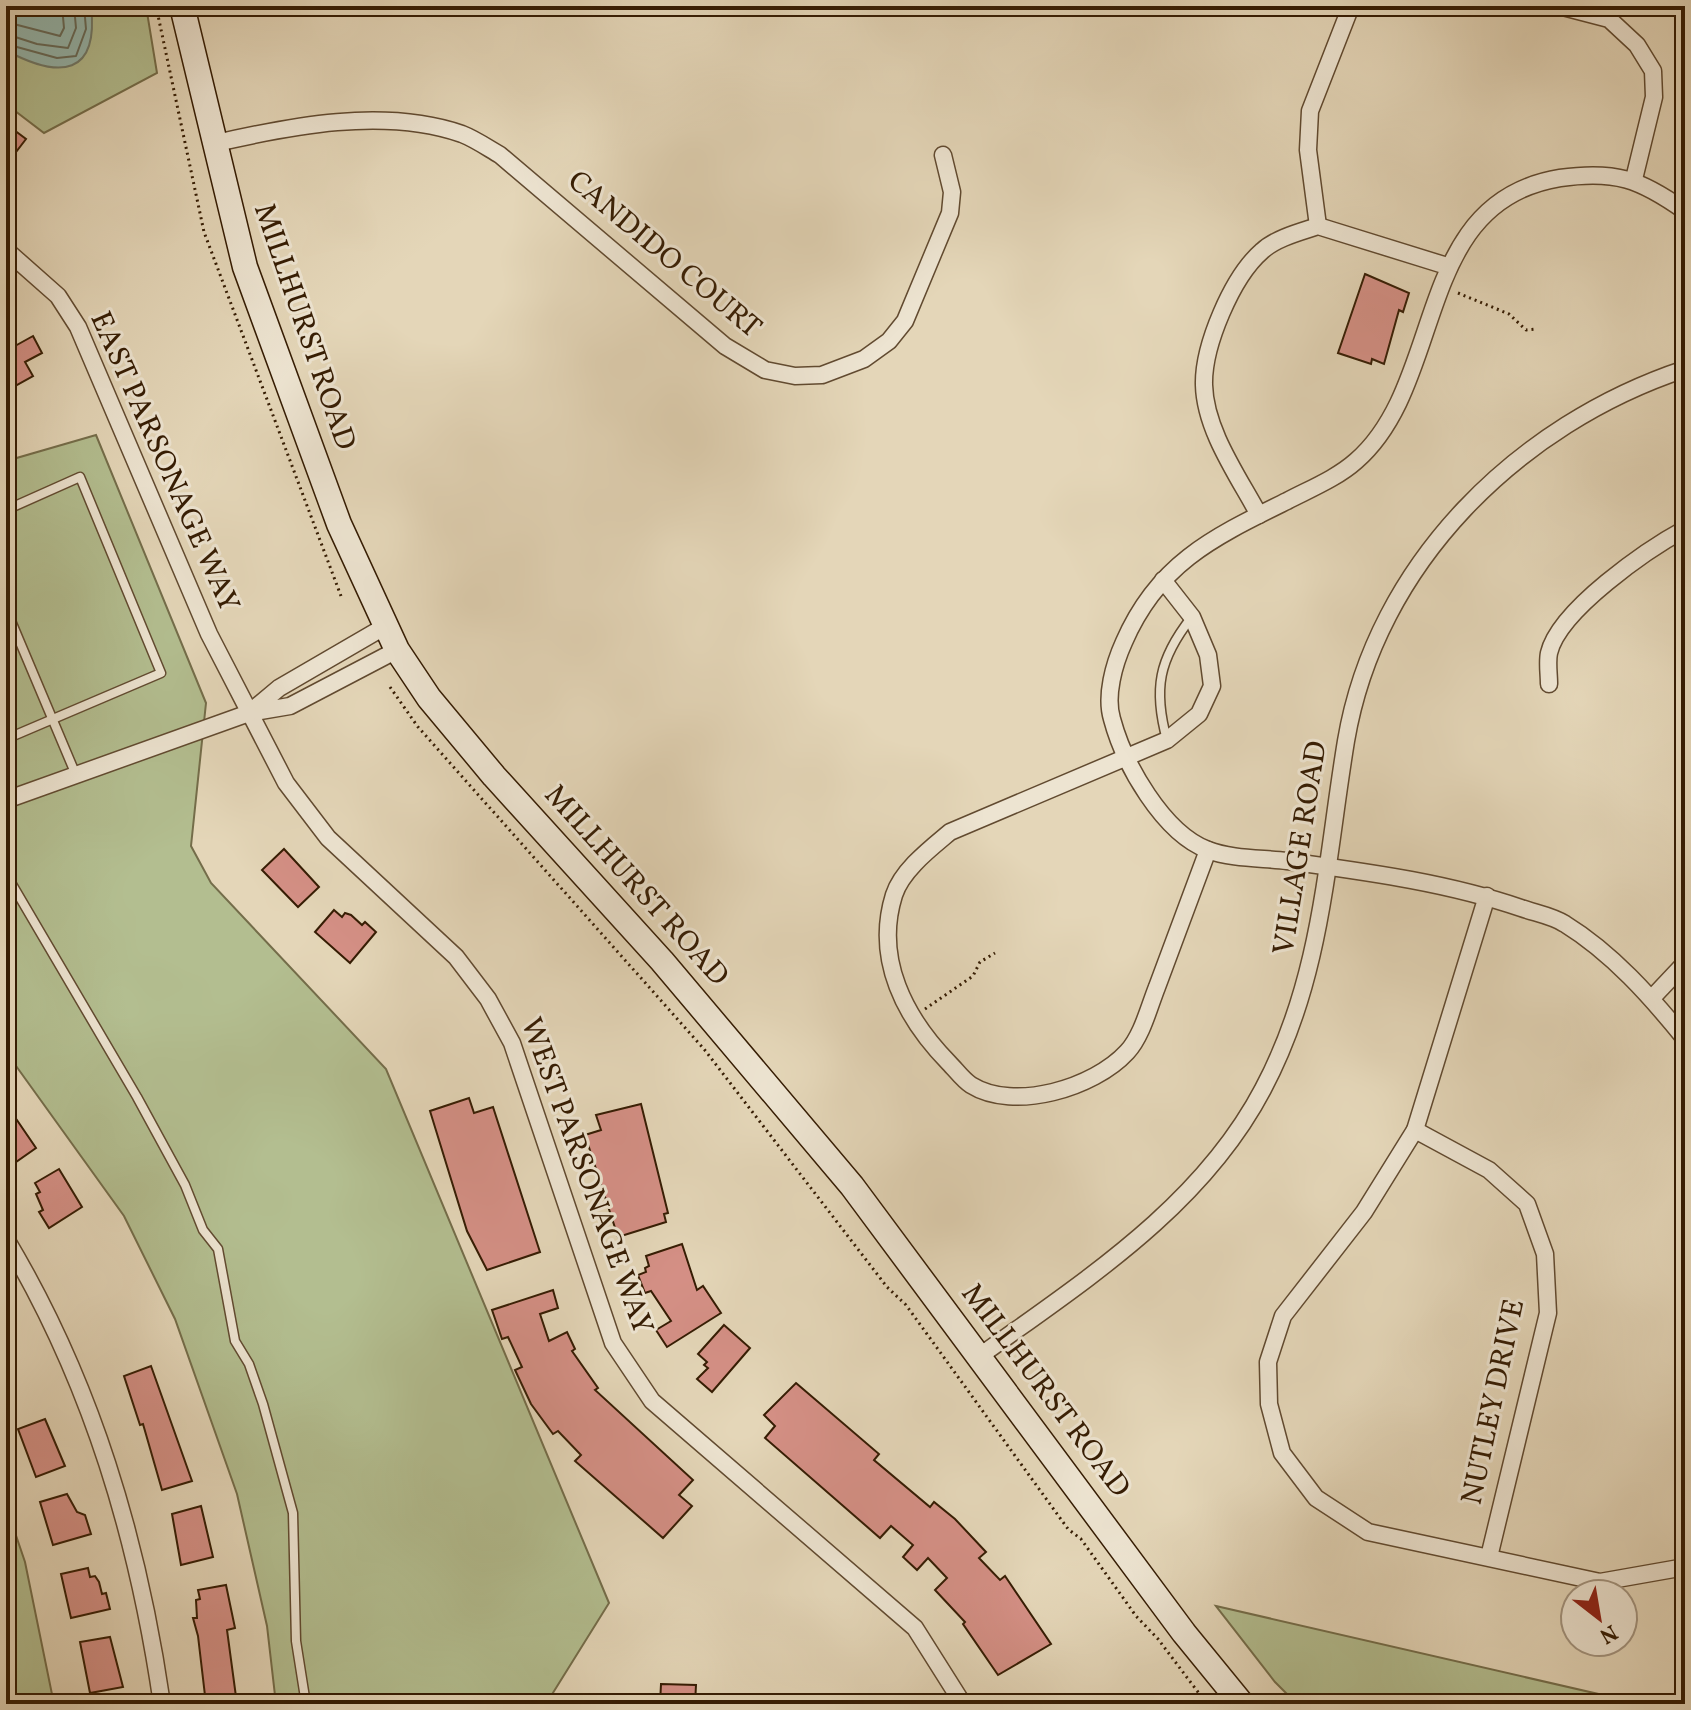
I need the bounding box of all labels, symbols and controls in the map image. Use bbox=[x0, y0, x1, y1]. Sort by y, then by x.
street label: CANDIDO COURT bbox=[558, 161, 770, 349]
street label: MILLHURST ROAD bbox=[242, 198, 366, 456]
street label: EAST PARSONAGE WAY bbox=[79, 305, 249, 619]
street label: VILLAGE ROAD bbox=[1263, 738, 1339, 958]
street label: MILLHURST ROAD bbox=[534, 776, 738, 996]
street label: WEST PARSONAGE WAY bbox=[509, 1012, 663, 1340]
street label: MILLHURST ROAD bbox=[950, 1275, 1140, 1507]
street label: NUTLEY DRIVE bbox=[1452, 1295, 1536, 1509]
north arrow bbox=[1559, 1578, 1639, 1658]
text: N bbox=[1593, 1616, 1623, 1650]

